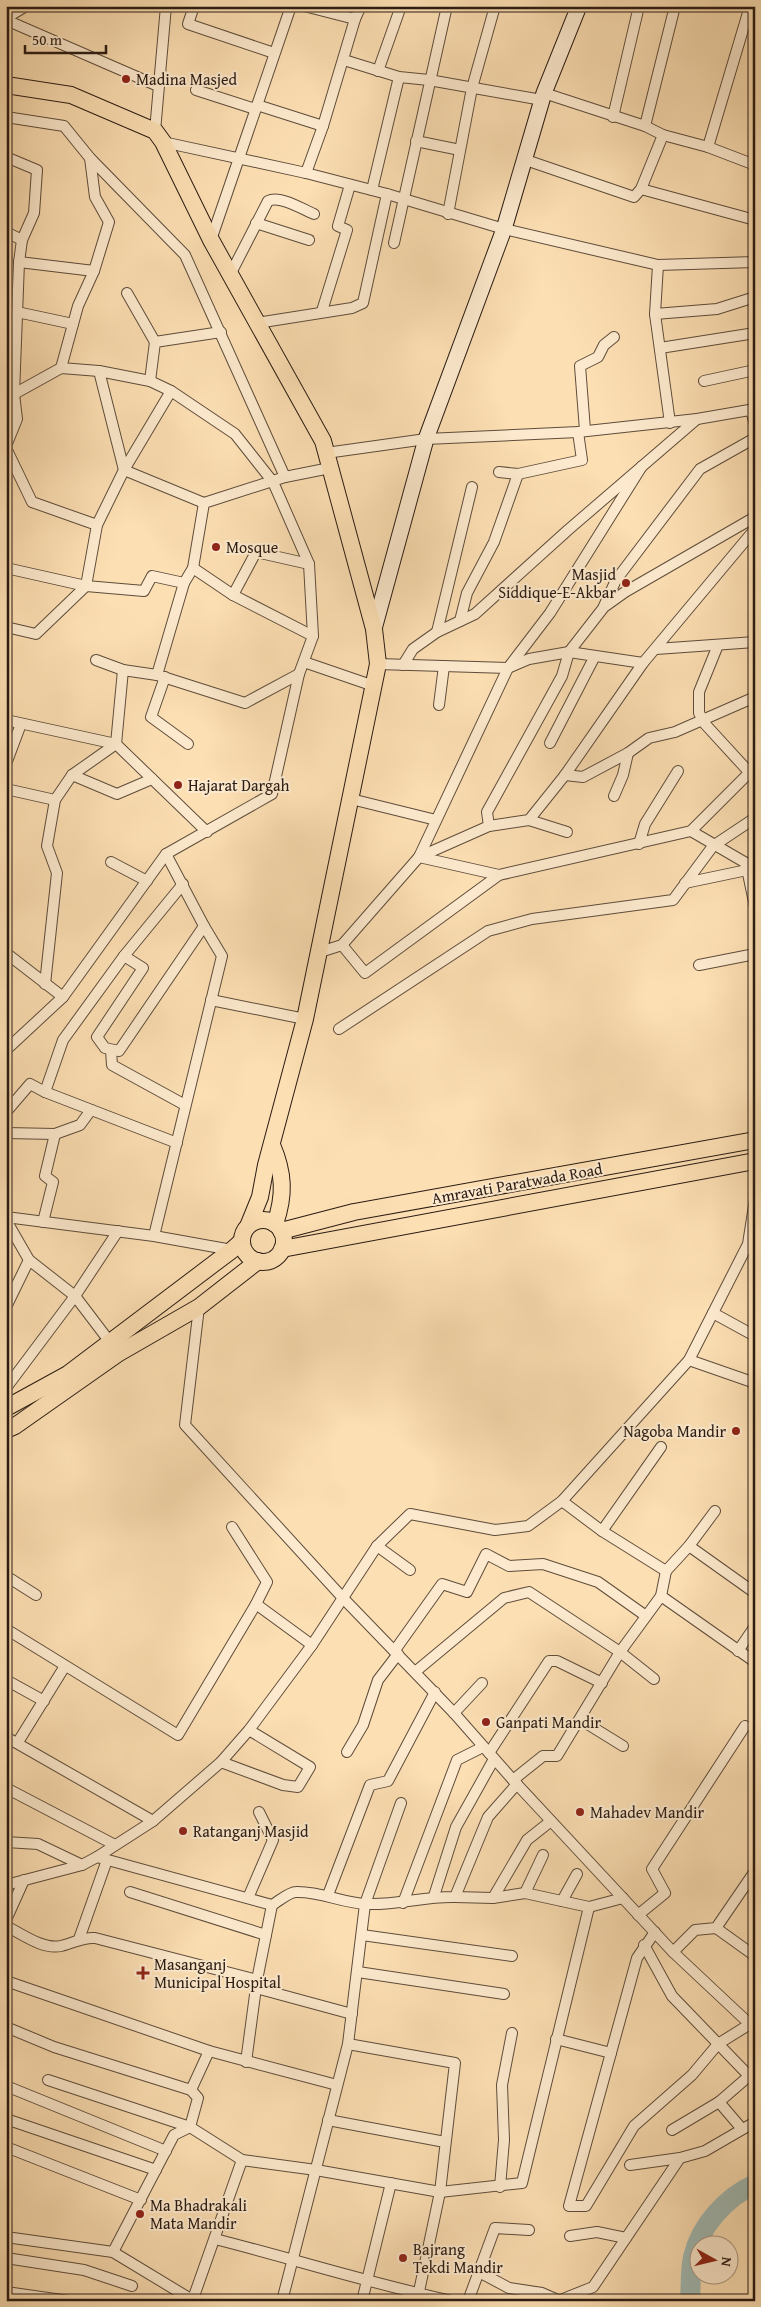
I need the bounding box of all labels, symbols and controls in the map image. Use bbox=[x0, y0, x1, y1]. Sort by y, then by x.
scale bar bbox=[25, 22, 106, 54]
text: 50 m bbox=[32, 29, 63, 50]
place label: Madina Masjed bbox=[136, 67, 238, 91]
marker: Madina Masjed bbox=[120, 73, 132, 85]
place label: Mosque bbox=[226, 535, 278, 559]
marker: Mosque bbox=[210, 541, 222, 553]
place label: Masjid Siddique-E-Akbar bbox=[498, 562, 616, 604]
marker: Masjid Siddique-E-Akbar bbox=[620, 577, 632, 589]
place label: Hajarat Dargah bbox=[188, 773, 290, 797]
marker: Hajarat Dargah bbox=[172, 779, 184, 791]
street label: Amravati Paratwada Road bbox=[430, 1156, 605, 1210]
place label: Nagoba Mandir bbox=[623, 1419, 726, 1443]
marker: Nagoba Mandir bbox=[730, 1425, 742, 1437]
place label: Ganpati Mandir bbox=[496, 1710, 602, 1734]
marker: Ganpati Mandir bbox=[480, 1716, 492, 1728]
place label: Mahadev Mandir bbox=[590, 1800, 704, 1824]
marker: Mahadev Mandir bbox=[574, 1806, 586, 1818]
place label: Ratanganj Masjid bbox=[193, 1819, 309, 1843]
marker: Ratanganj Masjid bbox=[177, 1825, 189, 1837]
place label: Masanganj Municipal Hospital bbox=[154, 1952, 282, 1994]
marker: Masanganj Municipal Hospital bbox=[136, 1966, 150, 1980]
place label: Ma Bhadrakali Mata Mandir bbox=[150, 2193, 248, 2235]
marker: Ma Bhadrakali Mata Mandir bbox=[134, 2208, 146, 2220]
north arrow bbox=[688, 2234, 738, 2284]
place label: Bajrang Tekdi Mandir bbox=[413, 2237, 503, 2279]
marker: Bajrang Tekdi Mandir bbox=[397, 2252, 409, 2264]
text: N bbox=[716, 2256, 737, 2268]

